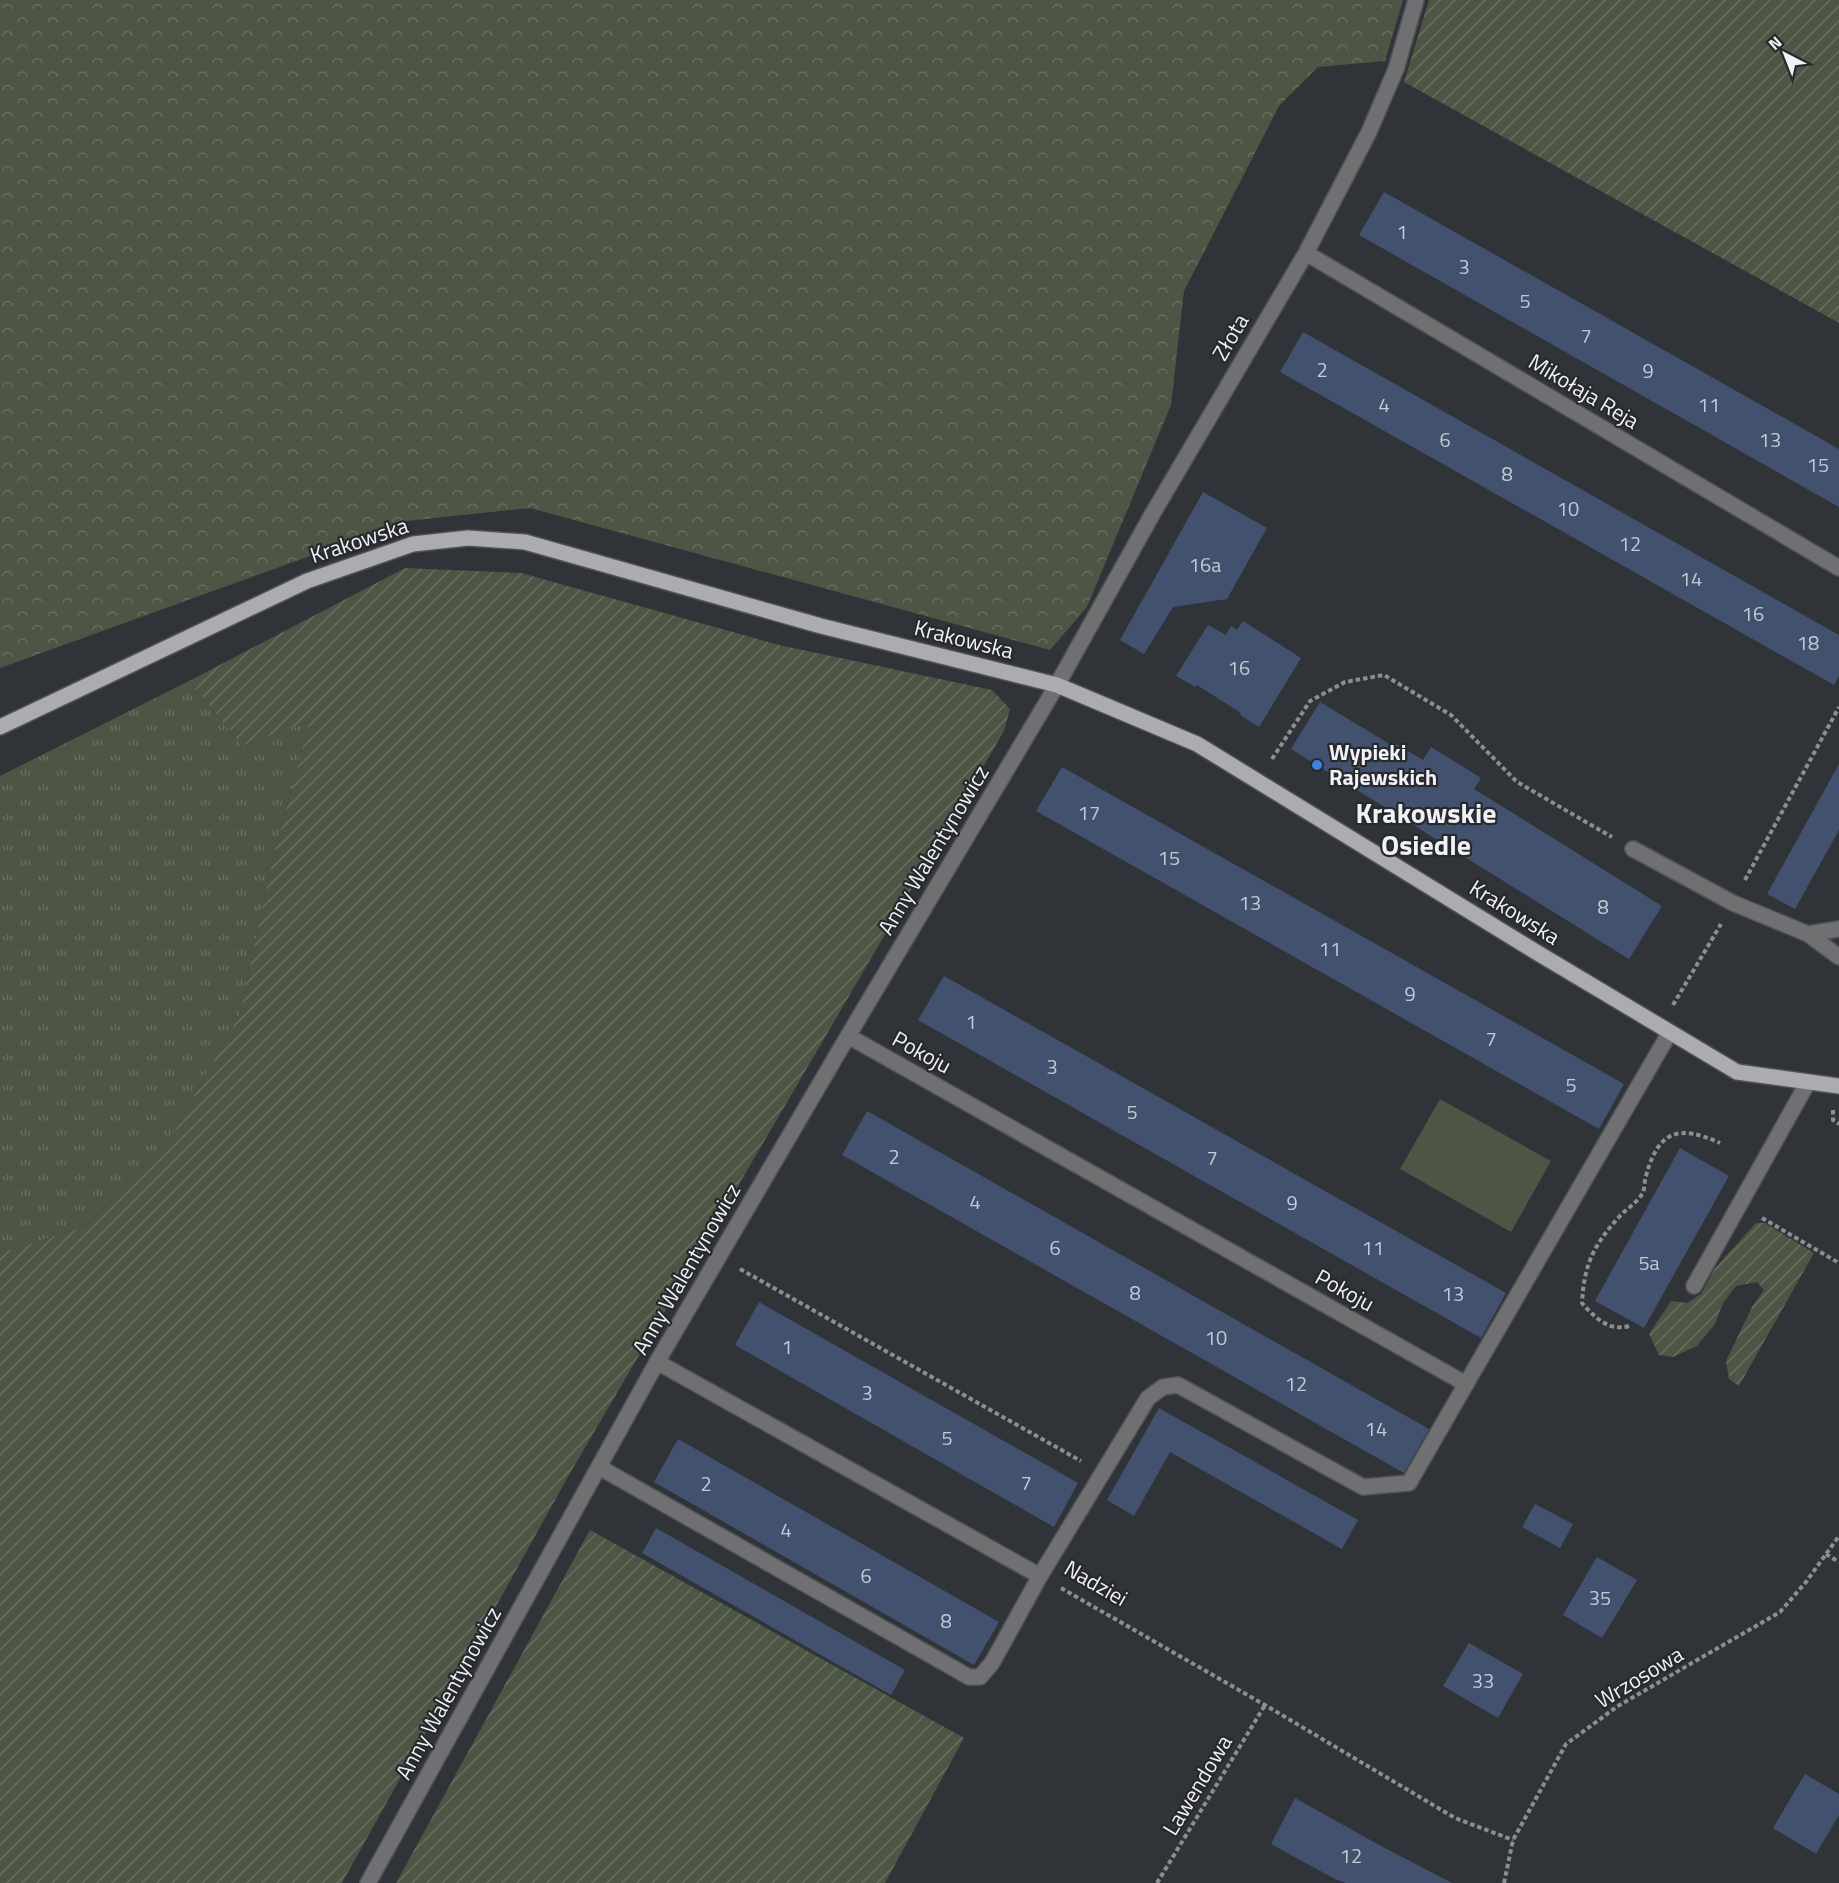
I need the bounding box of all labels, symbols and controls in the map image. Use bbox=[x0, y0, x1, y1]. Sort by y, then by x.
north arrow bbox=[1755, 24, 1815, 84]
text: N bbox=[1763, 30, 1787, 55]
house number: 1 bbox=[1396, 216, 1408, 247]
house number: 3 bbox=[1458, 251, 1470, 282]
house number: 5 bbox=[1519, 285, 1531, 316]
street label: Złota bbox=[1203, 307, 1257, 367]
house number: 7 bbox=[1580, 320, 1592, 351]
street label: Mikołaja Reja bbox=[1522, 344, 1646, 438]
house number: 2 bbox=[1316, 354, 1328, 385]
house number: 9 bbox=[1642, 355, 1654, 386]
house number: 4 bbox=[1378, 389, 1390, 420]
house number: 11 bbox=[1698, 389, 1720, 420]
house number: 6 bbox=[1439, 424, 1451, 455]
house number: 13 bbox=[1759, 424, 1781, 455]
house number: 15 bbox=[1807, 449, 1829, 480]
house number: 8 bbox=[1501, 458, 1513, 489]
house number: 10 bbox=[1557, 493, 1579, 524]
street label: Krakowska bbox=[306, 508, 412, 572]
house number: 12 bbox=[1619, 528, 1641, 559]
house number: 16a bbox=[1189, 549, 1221, 580]
house number: 14 bbox=[1680, 563, 1702, 594]
house number: 16 bbox=[1742, 598, 1764, 629]
street label: Krakowska bbox=[911, 610, 1017, 668]
house number: 18 bbox=[1797, 627, 1819, 658]
house number: 16 bbox=[1228, 652, 1250, 683]
place label: Wypieki Rajewskich bbox=[1329, 735, 1437, 794]
marker: Wypieki Rajewskich bbox=[1310, 758, 1324, 772]
street label: Anny Walentynowicz bbox=[869, 759, 997, 941]
district label: Krakowskie Osiedle bbox=[1356, 791, 1496, 866]
house number: 17 bbox=[1078, 797, 1100, 828]
house number: 15 bbox=[1158, 842, 1180, 873]
street label: Krakowska bbox=[1463, 871, 1567, 953]
house number: 13 bbox=[1239, 887, 1261, 918]
house number: 8 bbox=[1597, 891, 1609, 922]
house number: 11 bbox=[1319, 933, 1341, 964]
house number: 9 bbox=[1404, 978, 1416, 1009]
house number: 1 bbox=[965, 1006, 977, 1037]
street label: Pokoju bbox=[886, 1022, 958, 1082]
house number: 7 bbox=[1485, 1023, 1497, 1054]
house number: 3 bbox=[1046, 1051, 1058, 1082]
house number: 5 bbox=[1565, 1069, 1577, 1100]
house number: 5 bbox=[1126, 1096, 1138, 1127]
house number: 2 bbox=[888, 1141, 900, 1172]
house number: 7 bbox=[1206, 1142, 1218, 1173]
street label: Anny Walentynowicz bbox=[623, 1177, 749, 1361]
house number: 4 bbox=[969, 1186, 981, 1217]
house number: 9 bbox=[1286, 1187, 1298, 1218]
house number: 6 bbox=[1049, 1232, 1061, 1263]
house number: 11 bbox=[1362, 1232, 1384, 1263]
house number: 5a bbox=[1638, 1247, 1660, 1278]
street label: Pokoju bbox=[1309, 1260, 1381, 1320]
house number: 8 bbox=[1129, 1277, 1141, 1308]
house number: 13 bbox=[1442, 1278, 1464, 1309]
house number: 10 bbox=[1205, 1322, 1227, 1353]
house number: 1 bbox=[781, 1331, 793, 1362]
house number: 12 bbox=[1285, 1368, 1307, 1399]
house number: 3 bbox=[861, 1377, 873, 1408]
house number: 14 bbox=[1365, 1413, 1387, 1444]
house number: 5 bbox=[941, 1422, 953, 1453]
house number: 7 bbox=[1020, 1467, 1032, 1498]
house number: 2 bbox=[700, 1468, 712, 1499]
house number: 4 bbox=[780, 1514, 792, 1545]
street label: Nadziei bbox=[1058, 1551, 1134, 1615]
house number: 6 bbox=[860, 1560, 872, 1591]
house number: 35 bbox=[1589, 1582, 1611, 1613]
street label: Anny Walentynowicz bbox=[386, 1600, 510, 1786]
house number: 8 bbox=[940, 1605, 952, 1636]
street label: Wrzosowa bbox=[1588, 1637, 1690, 1717]
house number: 33 bbox=[1472, 1665, 1494, 1696]
street label: Lawendowa bbox=[1154, 1728, 1240, 1842]
house number: 12 bbox=[1340, 1840, 1362, 1871]

